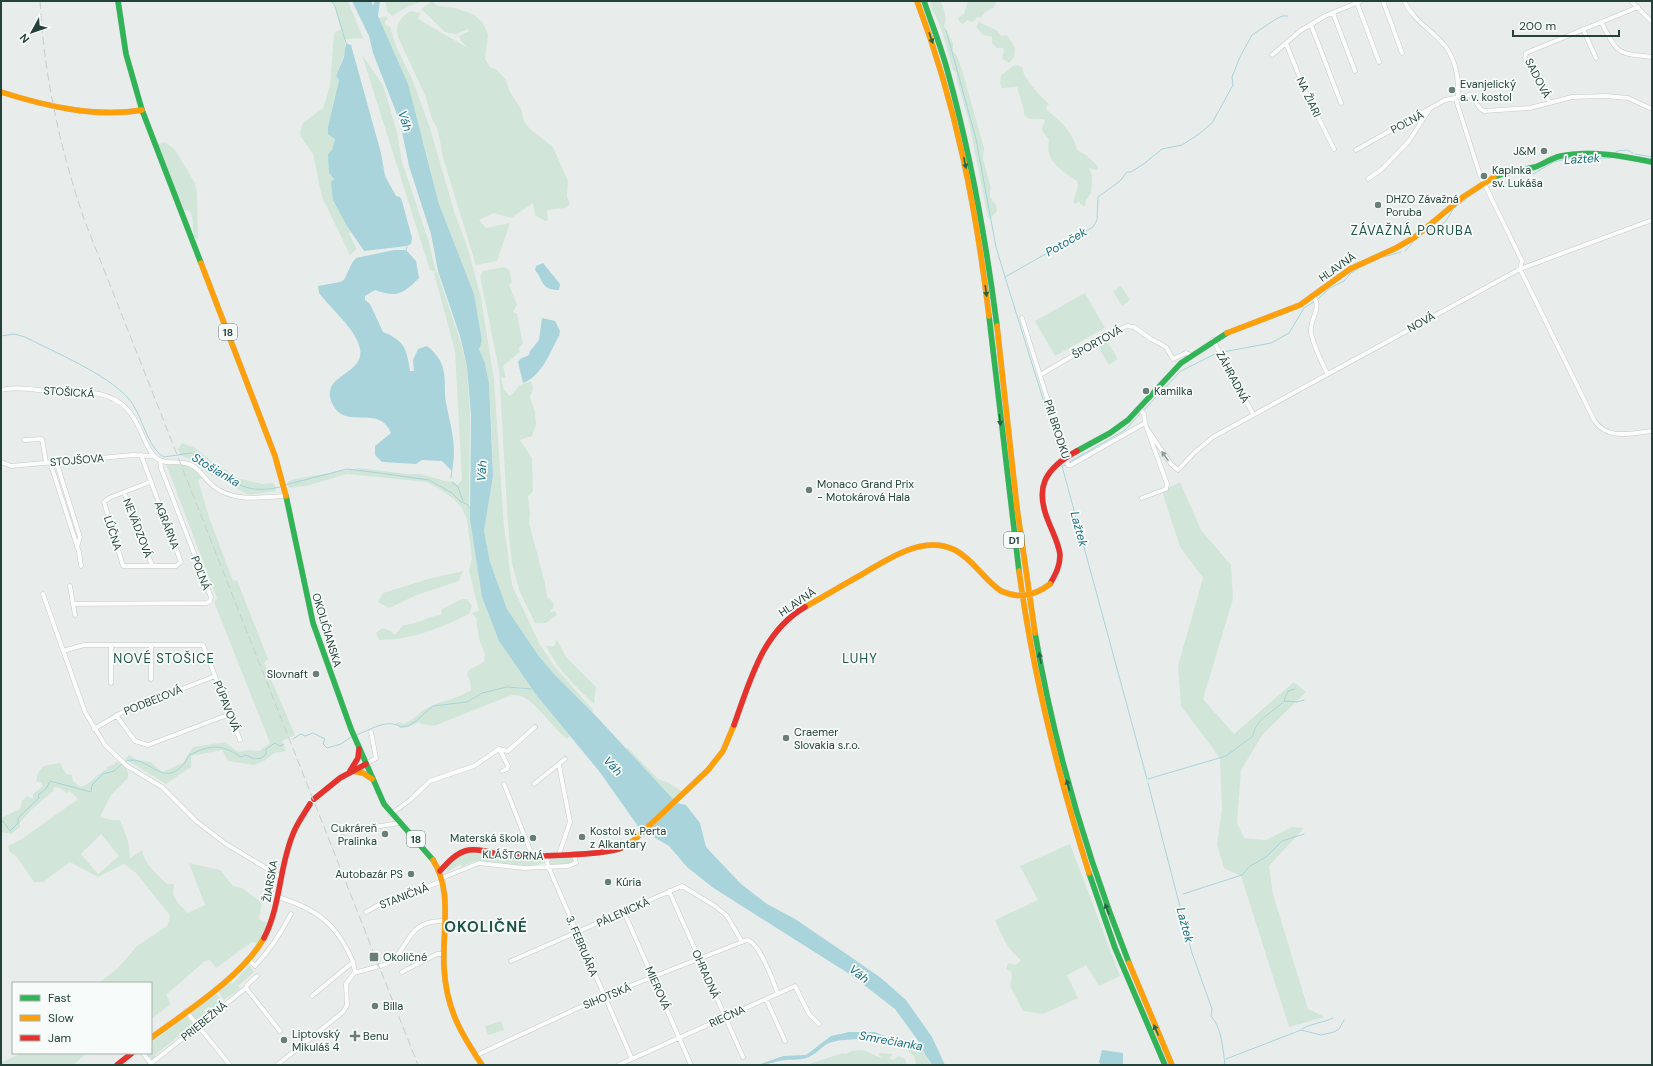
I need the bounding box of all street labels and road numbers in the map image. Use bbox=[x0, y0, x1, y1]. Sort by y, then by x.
street label: SADOVÁ bbox=[1522, 56, 1554, 100]
street label: NA ŽIARI bbox=[1294, 75, 1324, 119]
street label: POĽNÁ bbox=[1388, 107, 1426, 137]
street label: HLAVNÁ bbox=[1316, 249, 1358, 285]
street label: NOVÁ bbox=[1405, 309, 1437, 335]
street label: ŠPORTOVÁ bbox=[1069, 322, 1125, 362]
road number: 18 bbox=[219, 324, 237, 340]
street label: ZÁHRADNÁ bbox=[1213, 349, 1253, 405]
street label: STOŠICKÁ bbox=[43, 383, 95, 401]
street label: PRI BRODKU bbox=[1041, 398, 1073, 460]
street label: STOJŠOVA bbox=[49, 451, 105, 469]
street label: NEVÄDZOVÁ bbox=[120, 496, 156, 560]
street label: AGRÁRNA bbox=[151, 499, 183, 551]
street label: LÚČNA bbox=[101, 514, 125, 552]
road number: D1 bbox=[1004, 532, 1024, 548]
street label: POĽNÁ bbox=[188, 554, 214, 592]
street label: HLAVNÁ bbox=[776, 585, 818, 619]
street label: OKOLIČIANSKA bbox=[309, 591, 345, 669]
street label: PÚPAVOVÁ bbox=[210, 678, 244, 734]
street label: PODBEĽOVÁ bbox=[122, 682, 184, 718]
road number: 18 bbox=[407, 831, 425, 847]
street label: KLÁŠTORNÁ bbox=[482, 847, 544, 863]
street label: ŽIARSKA bbox=[259, 859, 281, 903]
street label: STANIČNÁ bbox=[377, 880, 431, 912]
street label: PÁLENICKÁ bbox=[594, 894, 652, 930]
street label: 3. FEBRUÁRA bbox=[563, 913, 601, 979]
street label: OHRADNÁ bbox=[689, 947, 723, 1001]
street label: MIEROVÁ bbox=[642, 964, 674, 1012]
street label: SIHOTSKÁ bbox=[581, 980, 633, 1012]
street label: PRIEBEŽNÁ bbox=[178, 998, 230, 1044]
street label: RIEČNA bbox=[707, 1002, 747, 1030]

